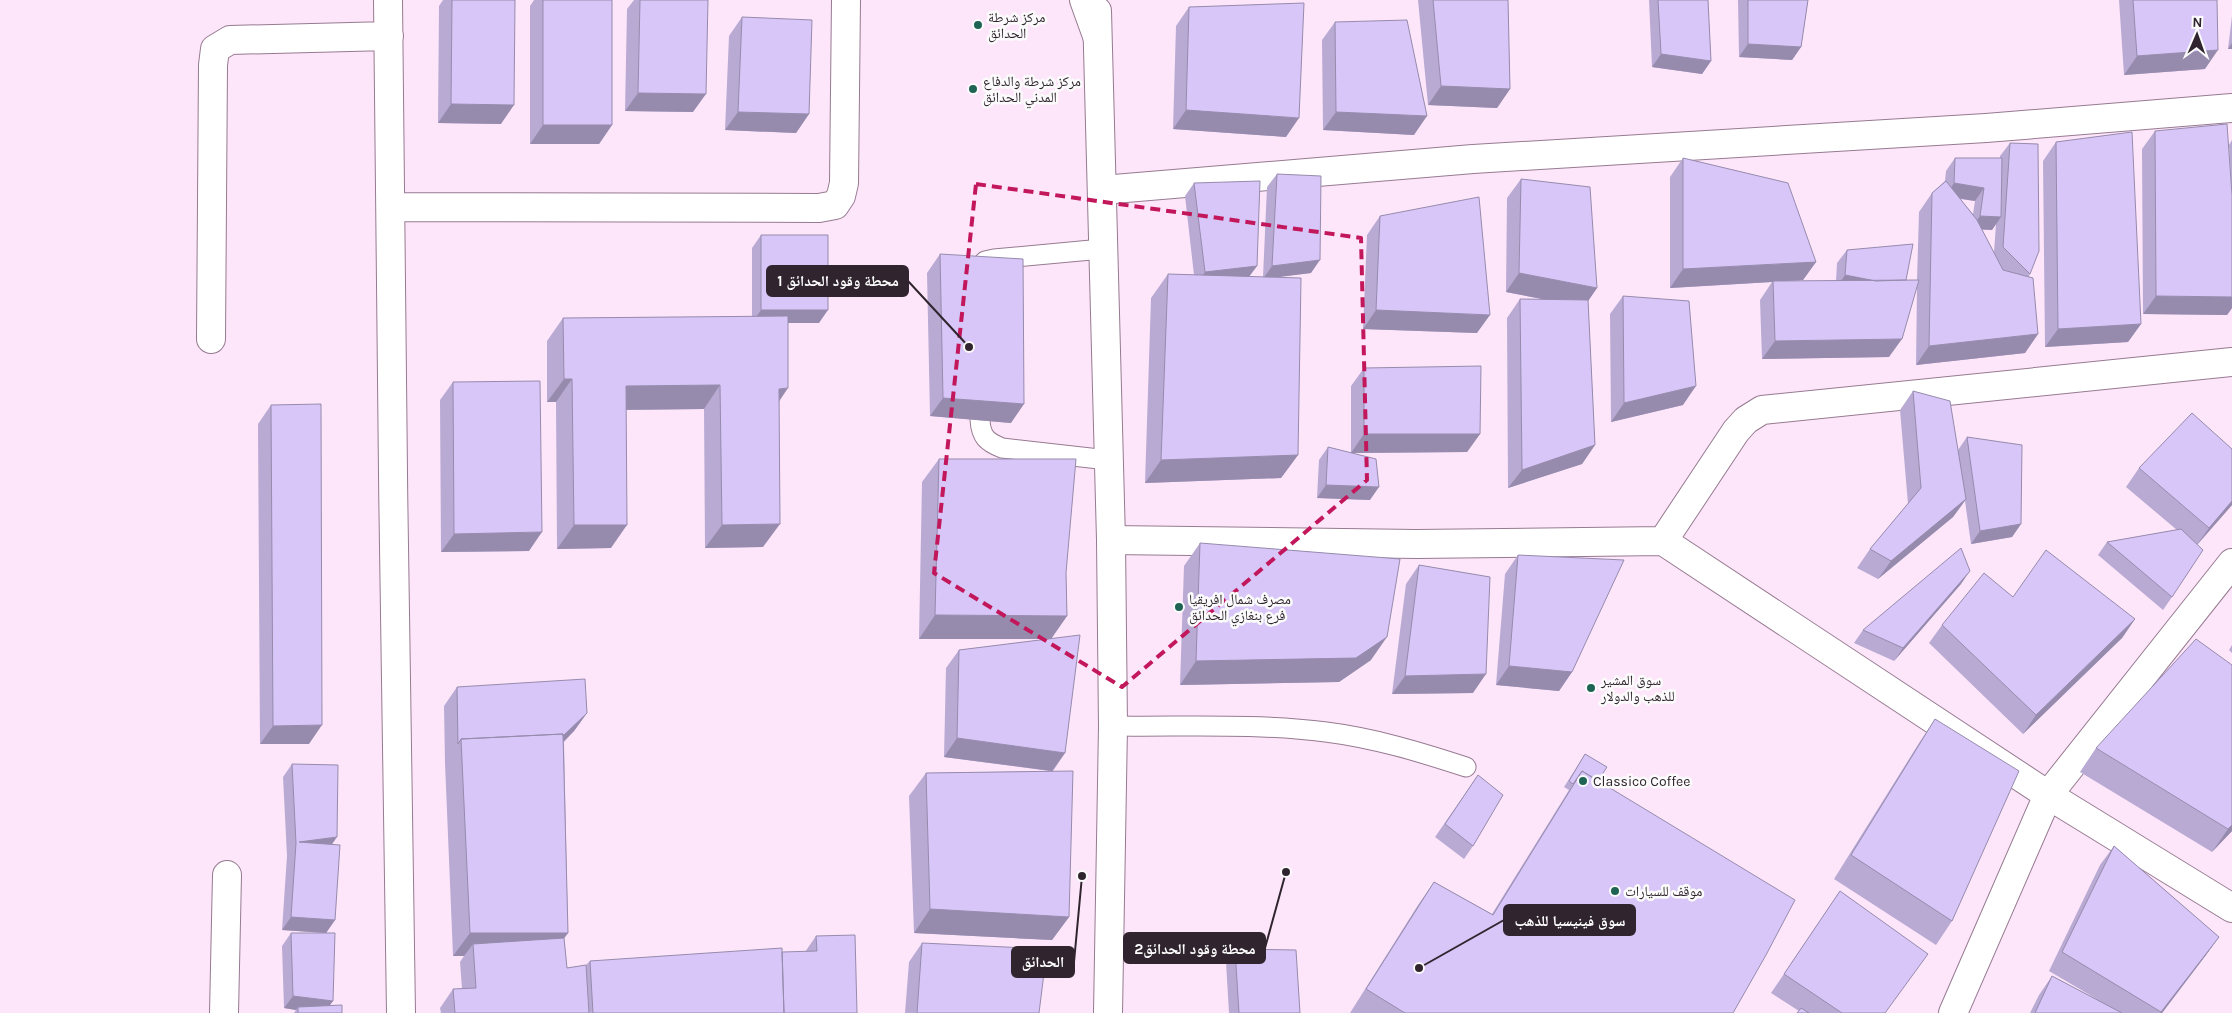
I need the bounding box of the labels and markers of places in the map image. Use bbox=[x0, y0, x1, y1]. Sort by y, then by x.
place label: مركز شرطة الحدائق bbox=[988, 9, 1045, 43]
marker: مركز شرطة الحدائق bbox=[972, 19, 984, 31]
place label: مركز شرطة والدفاع المدني الحدائق bbox=[983, 73, 1081, 109]
marker: مركز شرطة والدفاع المدني الحدائق bbox=[967, 83, 979, 95]
callout: محطة وقود الحدائق 1 bbox=[767, 266, 908, 296]
place label: مصرف شمال افريقيا فرع بنغازي الحدائق bbox=[1189, 591, 1291, 627]
marker: مصرف شمال افريقيا فرع بنغازي الحدائق bbox=[1173, 601, 1185, 613]
place label: سوق المشير للذهب والدولار bbox=[1600, 672, 1675, 705]
marker: سوق المشير للذهب والدولار bbox=[1585, 682, 1597, 694]
place label: Classico Coffee bbox=[1593, 773, 1691, 790]
marker: Classico Coffee bbox=[1577, 775, 1589, 787]
place label: موقف للسيارات bbox=[1625, 883, 1702, 900]
marker: موقف للسيارات bbox=[1609, 885, 1621, 897]
callout: سوق فينيسيا للذهب bbox=[1504, 905, 1635, 935]
callout: محطة وقود الحدائق2 bbox=[1124, 933, 1265, 963]
callout: الحدائق bbox=[1012, 947, 1074, 977]

